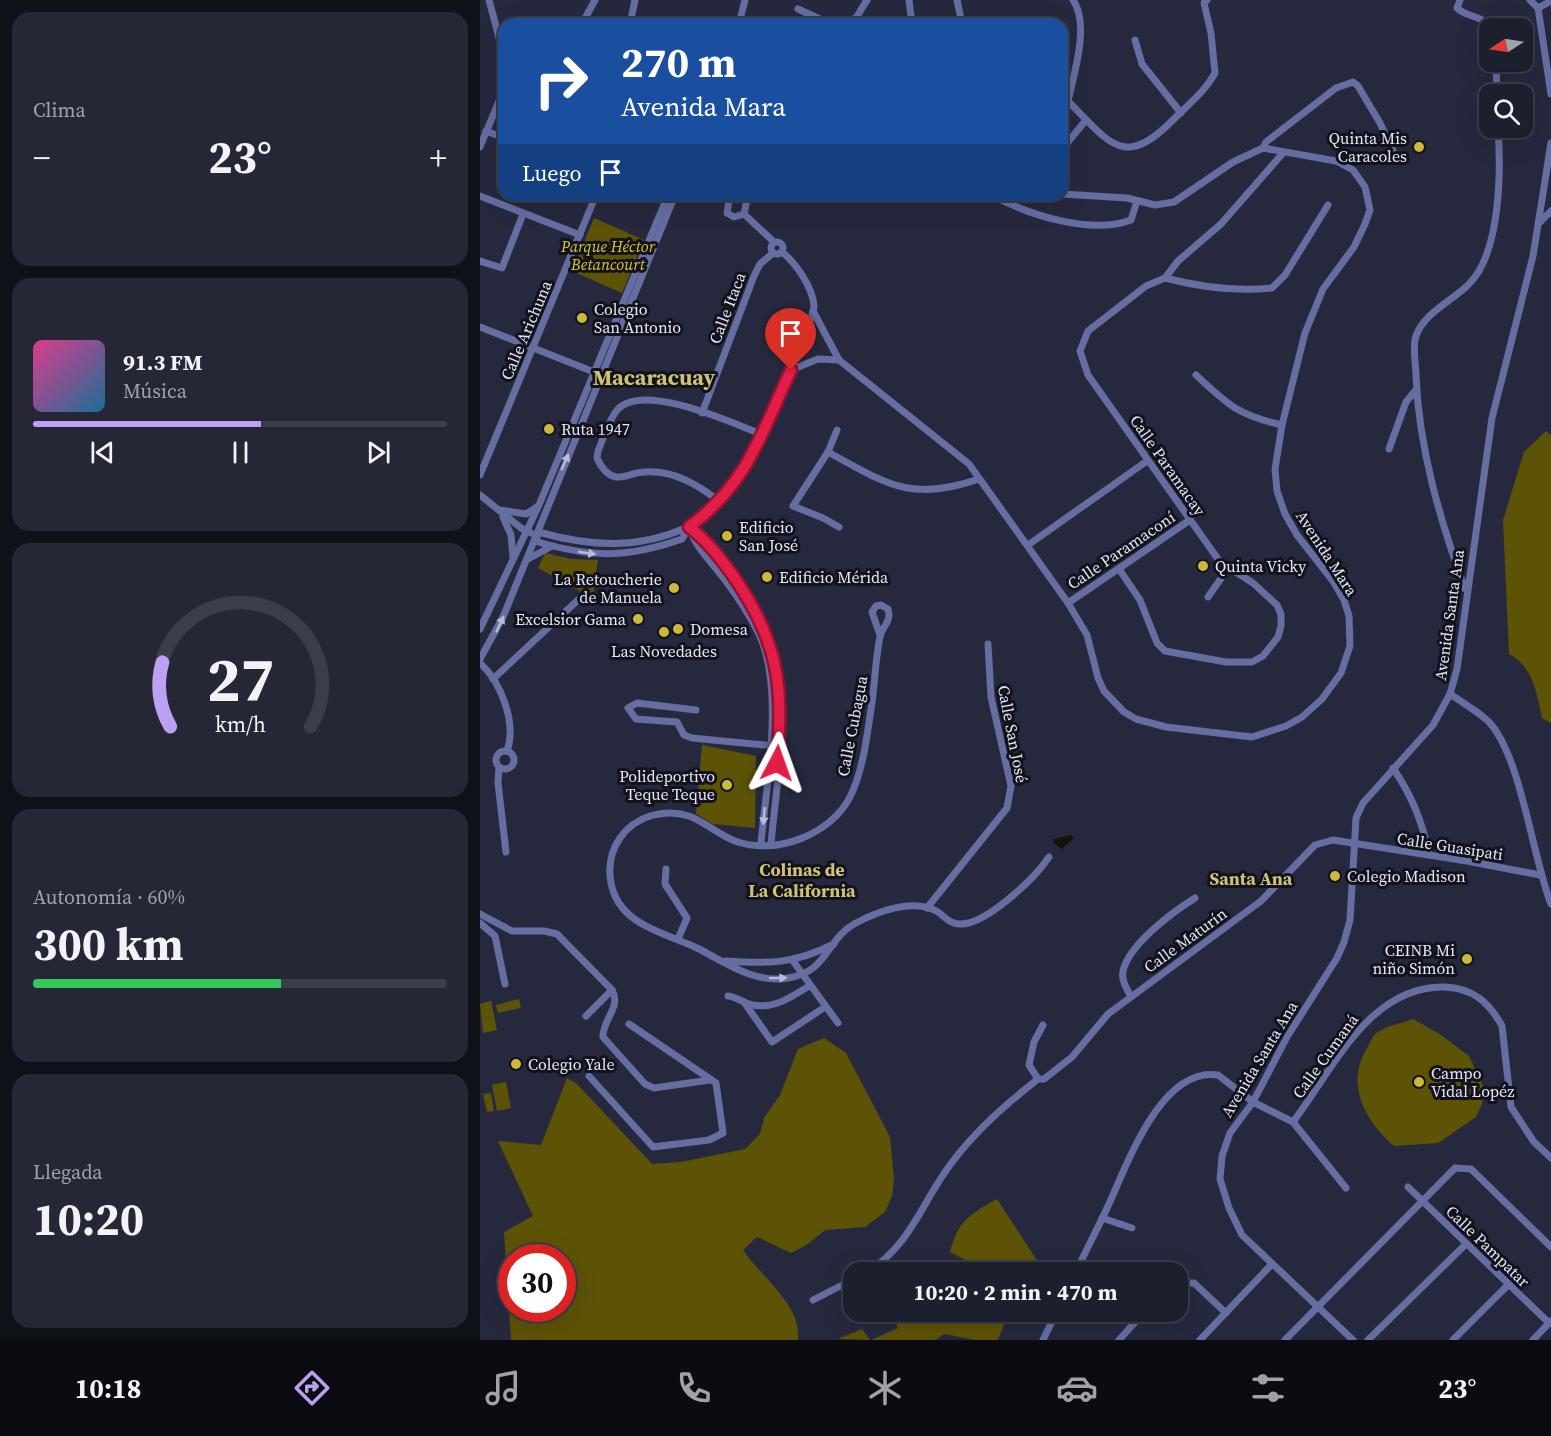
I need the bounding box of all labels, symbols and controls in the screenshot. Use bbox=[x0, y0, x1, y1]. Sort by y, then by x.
north arrow bbox=[1479, 18, 1533, 72]
map controls bbox=[1479, 18, 1533, 138]
text: 270 m bbox=[621, 33, 736, 91]
icon: right bbox=[522, 42, 600, 120]
button: search bbox=[1479, 84, 1533, 138]
text: Avenida Mara bbox=[621, 88, 786, 125]
text: Clima bbox=[33, 96, 86, 124]
text: 23° bbox=[208, 126, 272, 188]
place label: Quinta Mis Caracoles bbox=[1329, 127, 1407, 167]
text: − bbox=[33, 135, 51, 180]
text: + bbox=[429, 135, 447, 180]
marker: Quinta Mis Caracoles bbox=[1412, 140, 1426, 154]
icon: arrive bbox=[594, 156, 627, 189]
text: Luego bbox=[522, 158, 582, 188]
park label: Parque Héctor Betancourt bbox=[560, 235, 656, 275]
street label: Calle Itaca bbox=[703, 268, 751, 347]
street label: Calle Arichuna bbox=[495, 276, 557, 383]
place label: Colegio San Antonio bbox=[594, 298, 681, 338]
pin bbox=[765, 308, 816, 370]
marker: Colegio San Antonio bbox=[575, 311, 589, 325]
icon: arrive bbox=[774, 317, 807, 350]
text: 91.3 FM bbox=[123, 347, 202, 377]
district label: Macaracuay bbox=[593, 362, 716, 392]
text: Música bbox=[123, 377, 187, 405]
street label: Calle Paramacay bbox=[1125, 410, 1211, 520]
place label: Ruta 1947 bbox=[561, 418, 630, 440]
marker: Ruta 1947 bbox=[542, 422, 556, 436]
icon: previous bbox=[86, 436, 119, 469]
icon: pause bbox=[224, 436, 257, 469]
icon: next bbox=[362, 436, 395, 469]
one-way arrow bbox=[560, 453, 570, 471]
street label: Calle Paramaconí bbox=[1063, 506, 1179, 594]
street label: Avenida Mara bbox=[1291, 506, 1363, 601]
place label: Edificio San José bbox=[739, 516, 798, 556]
marker: Edificio San José bbox=[720, 529, 734, 543]
street label: Avenida Santa Ana bbox=[1429, 547, 1469, 682]
one-way arrow bbox=[578, 549, 597, 558]
place label: Quinta Vicky bbox=[1215, 555, 1307, 577]
marker: Quinta Vicky bbox=[1196, 559, 1210, 573]
place label: Edificio Mérida bbox=[779, 566, 889, 588]
place label: La Retoucherie de Manuela bbox=[554, 568, 663, 608]
marker: Edificio Mérida bbox=[760, 570, 774, 584]
marker: La Retoucherie de Manuela bbox=[667, 581, 681, 595]
place label: Excelsior Gama bbox=[515, 608, 627, 630]
marker: Excelsior Gama bbox=[631, 612, 645, 626]
one-way arrow bbox=[495, 616, 504, 633]
place label: Domesa bbox=[690, 618, 749, 640]
marker: Domesa bbox=[671, 622, 685, 636]
marker: Las Novedades bbox=[657, 625, 671, 639]
text: 27 bbox=[206, 636, 274, 722]
place label: Las Novedades bbox=[611, 640, 717, 662]
street label: Calle Cubagua bbox=[831, 673, 873, 778]
street label: Calle San José bbox=[993, 683, 1033, 785]
text: km/h bbox=[214, 710, 266, 739]
position arrow bbox=[745, 731, 809, 795]
place label: Polideportivo Teque Teque bbox=[619, 765, 715, 805]
marker: Polideportivo Teque Teque bbox=[720, 778, 734, 792]
one-way arrow bbox=[759, 806, 769, 825]
street label: Calle Guasipati bbox=[1395, 827, 1505, 865]
district label: Colinas de La California bbox=[748, 857, 856, 903]
place label: Colegio Madison bbox=[1347, 865, 1466, 887]
district label: Santa Ana bbox=[1210, 866, 1293, 891]
marker: Colegio Madison bbox=[1328, 869, 1342, 883]
text: Autonomía · 60% bbox=[33, 883, 185, 911]
street label: Calle Maturín bbox=[1139, 902, 1231, 978]
text: 300 km bbox=[33, 913, 184, 975]
place label: CEINB Mi niño Simón bbox=[1372, 939, 1455, 979]
marker: CEINB Mi niño Simón bbox=[1460, 952, 1474, 966]
one-way arrow bbox=[769, 974, 788, 983]
street label: Avenida Santa Ana bbox=[1216, 996, 1303, 1121]
street label: Calle Cumaná bbox=[1287, 1009, 1364, 1103]
place label: Colegio Yale bbox=[528, 1053, 615, 1075]
marker: Colegio Yale bbox=[509, 1057, 523, 1071]
place label: Campo Vidal Lopéz bbox=[1431, 1062, 1515, 1102]
marker: Campo Vidal Lopéz bbox=[1412, 1075, 1426, 1089]
text: Llegada bbox=[33, 1158, 103, 1186]
text: 10:20 bbox=[33, 1188, 144, 1250]
street label: Calle Pampatar bbox=[1441, 1200, 1535, 1292]
speed limit sign: 30 bbox=[498, 1244, 576, 1322]
text: 10:20 · 2 min · 470 m bbox=[914, 1277, 1117, 1307]
icon: directions bbox=[291, 1367, 333, 1409]
icon: music bbox=[482, 1367, 524, 1409]
icon: phone bbox=[673, 1367, 715, 1409]
icon: climate bbox=[864, 1367, 906, 1409]
icon: car bbox=[1056, 1367, 1098, 1409]
icon: filters bbox=[1247, 1367, 1289, 1409]
text: 10:18 bbox=[75, 1370, 141, 1407]
text: 23° bbox=[1438, 1370, 1476, 1407]

